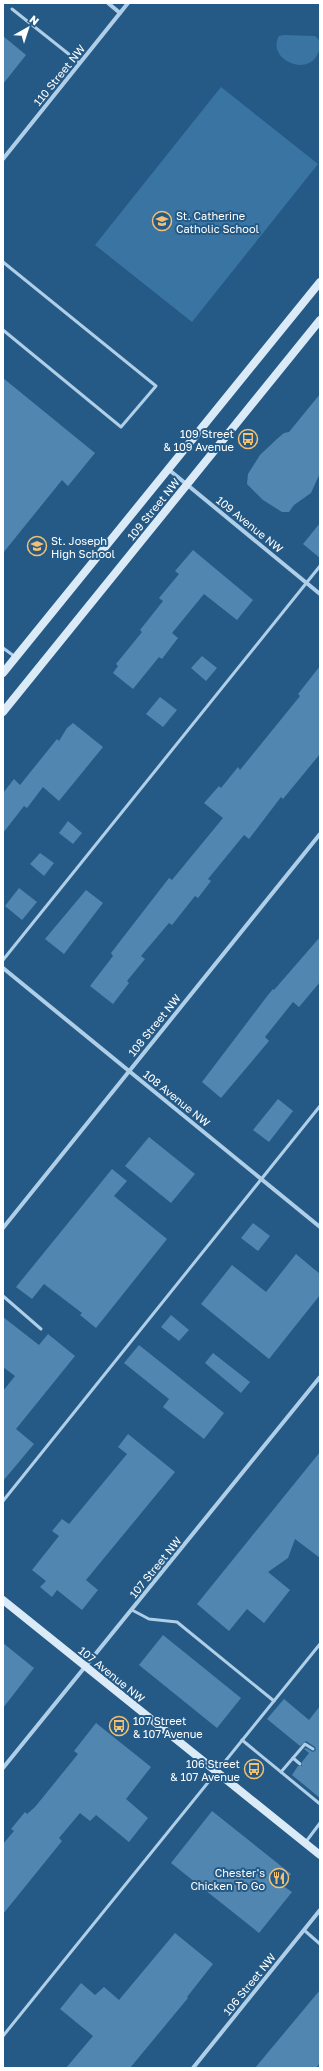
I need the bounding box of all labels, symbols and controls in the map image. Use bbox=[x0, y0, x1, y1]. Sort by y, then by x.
north arrow bbox=[8, 8, 48, 48]
text: N bbox=[27, 12, 42, 28]
street label: 110 Street NW bbox=[31, 42, 88, 108]
place label: St. Catherine Catholic School bbox=[176, 209, 260, 235]
school or university icon: St. Catherine Catholic School bbox=[151, 210, 173, 232]
place label: 109 Street & 109 Avenue bbox=[163, 427, 234, 453]
bus stop icon: 109 Street & 109 Avenue bbox=[237, 428, 259, 450]
street label: 109 Street NW bbox=[124, 475, 182, 543]
street label: 109 Avenue NW bbox=[214, 493, 286, 555]
place label: St. Joseph High School bbox=[51, 534, 116, 560]
school or university icon: St. Joseph High School bbox=[26, 535, 48, 557]
street label: 108 Street NW bbox=[125, 991, 183, 1059]
street label: 108 Avenue NW bbox=[141, 1067, 213, 1129]
street label: 107 Street NW bbox=[126, 1533, 184, 1600]
street label: 107 Avenue NW bbox=[76, 1643, 148, 1705]
place label: 107 Street & 107 Avenue bbox=[133, 1714, 203, 1740]
bus stop icon: 107 Street & 107 Avenue bbox=[108, 1715, 130, 1737]
place label: 106 Street & 107 Avenue bbox=[170, 1757, 240, 1783]
bus stop icon: 106 Street & 107 Avenue bbox=[243, 1758, 265, 1780]
place label: Chester's Chicken To Go bbox=[190, 1866, 265, 1892]
restaurant icon: Chester's Chicken To Go bbox=[268, 1867, 290, 1889]
street label: 106 Street NW bbox=[220, 1950, 278, 2018]

